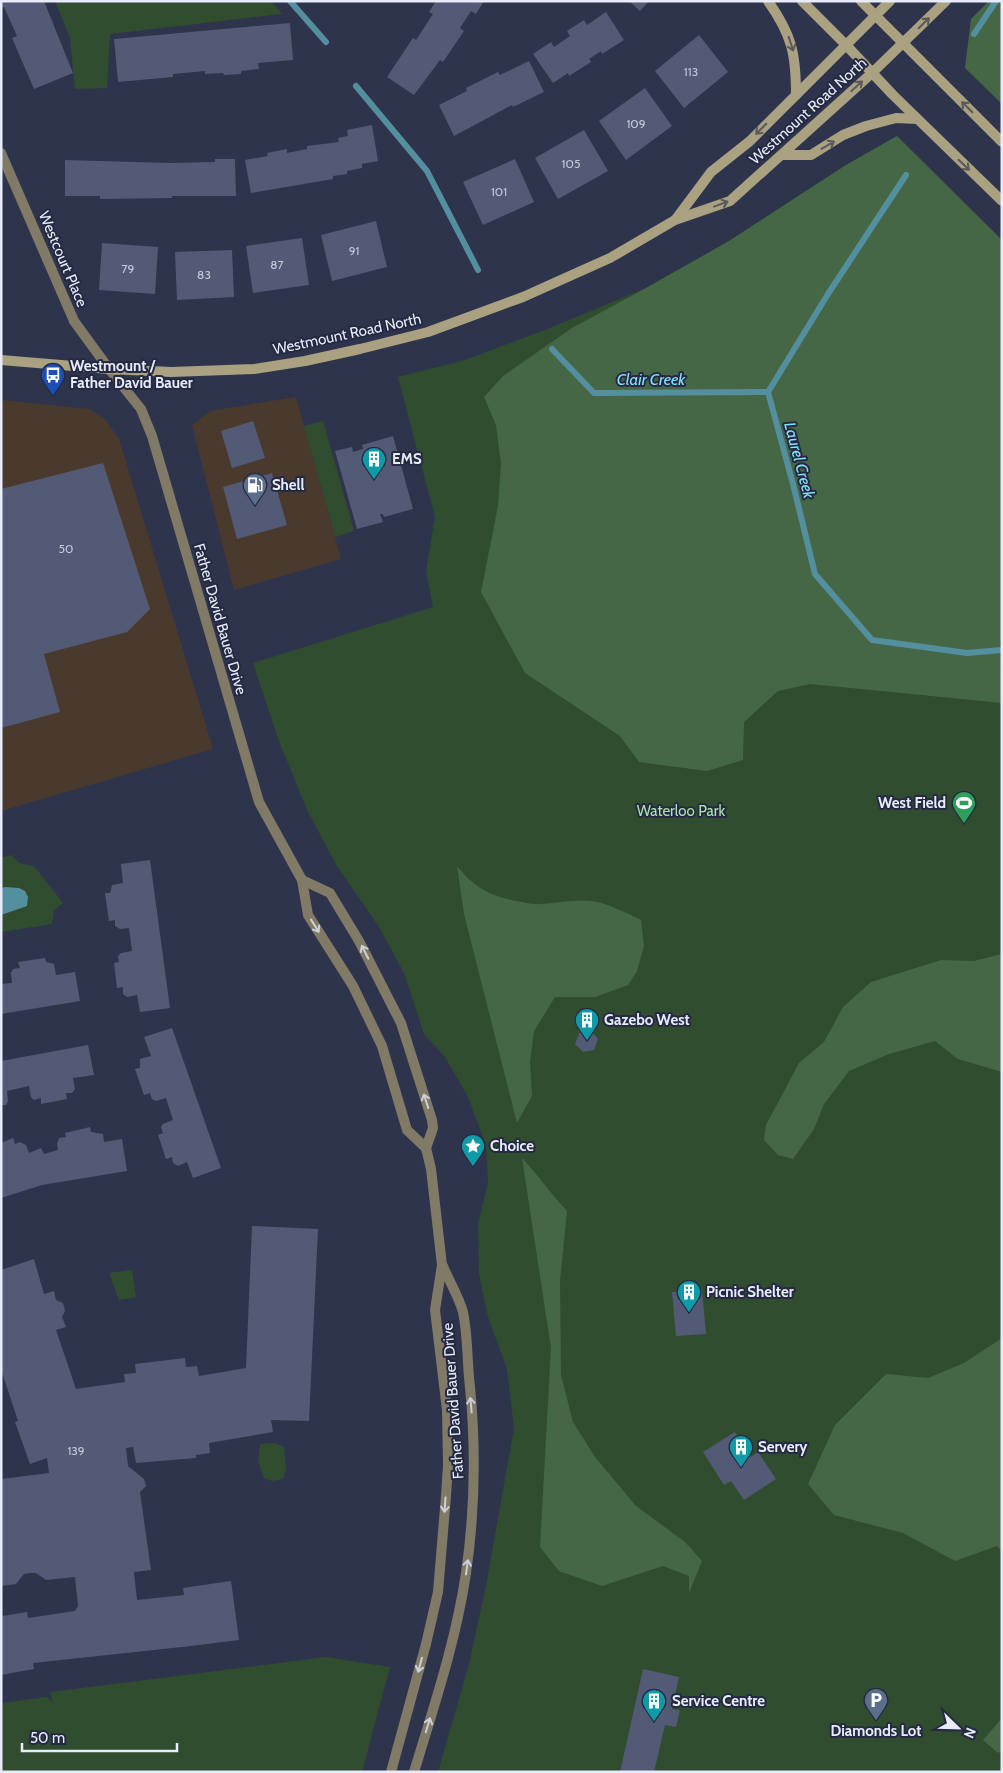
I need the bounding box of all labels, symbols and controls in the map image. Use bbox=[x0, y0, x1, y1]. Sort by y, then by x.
one-way arrow bbox=[918, 17, 930, 29]
one-way arrow bbox=[786, 36, 796, 52]
street label: Westmount Road North bbox=[746, 54, 870, 168]
house number: 113 bbox=[684, 64, 698, 79]
one-way arrow bbox=[851, 81, 864, 92]
one-way arrow bbox=[961, 101, 973, 113]
house number: 109 bbox=[626, 116, 646, 131]
one-way arrow bbox=[755, 123, 768, 135]
one-way arrow bbox=[821, 139, 835, 149]
house number: 105 bbox=[562, 156, 580, 171]
one-way arrow bbox=[958, 159, 971, 171]
house number: 101 bbox=[491, 184, 507, 199]
one-way arrow bbox=[713, 199, 728, 208]
street label: Westcourt Place bbox=[35, 208, 91, 310]
house number: 91 bbox=[349, 243, 359, 258]
house number: 87 bbox=[270, 257, 284, 272]
house number: 79 bbox=[122, 261, 135, 276]
house number: 83 bbox=[197, 267, 211, 282]
street label: Westmount Road North bbox=[271, 310, 423, 358]
place label: Westmount / Father David Bauer bbox=[70, 357, 193, 392]
bus stop icon: Westmount / Father David Bauer bbox=[40, 362, 66, 396]
water label: Clair Creek bbox=[617, 370, 686, 389]
water label: Laurel Creek bbox=[780, 420, 819, 502]
building icon: EMS bbox=[361, 446, 387, 480]
place label: EMS bbox=[392, 450, 422, 468]
fuel station icon: Shell bbox=[242, 472, 268, 506]
place label: Shell bbox=[272, 476, 305, 494]
house number: 50 bbox=[59, 541, 73, 556]
street label: Father David Bauer Drive bbox=[190, 541, 250, 697]
sports icon: West Field bbox=[951, 790, 977, 824]
place label: West Field bbox=[878, 794, 946, 812]
park label: Waterloo Park bbox=[637, 802, 725, 820]
one-way arrow bbox=[310, 918, 320, 932]
one-way arrow bbox=[360, 944, 370, 959]
building icon: Gazebo West bbox=[574, 1007, 600, 1041]
place label: Gazebo West bbox=[604, 1011, 690, 1029]
one-way arrow bbox=[421, 1094, 431, 1110]
place icon: Choice bbox=[460, 1133, 486, 1167]
place label: Choice bbox=[490, 1137, 534, 1155]
building icon: Picnic Shelter bbox=[676, 1279, 702, 1313]
place label: Picnic Shelter bbox=[706, 1283, 794, 1301]
street label: Father David Bauer Drive bbox=[439, 1322, 467, 1480]
one-way arrow bbox=[467, 1398, 476, 1414]
building icon: Servery bbox=[728, 1434, 754, 1468]
place label: Servery bbox=[758, 1438, 808, 1456]
house number: 139 bbox=[67, 1443, 85, 1458]
one-way arrow bbox=[441, 1497, 450, 1513]
one-way arrow bbox=[462, 1560, 472, 1576]
one-way arrow bbox=[415, 1657, 424, 1673]
parking icon: Diamonds Lot bbox=[863, 1687, 889, 1721]
building icon: Service Centre bbox=[641, 1688, 667, 1722]
place label: Service Centre bbox=[672, 1692, 765, 1710]
north arrow bbox=[933, 1703, 983, 1753]
one-way arrow bbox=[424, 1717, 434, 1733]
scale bar bbox=[22, 1720, 178, 1752]
place label: Diamonds Lot bbox=[831, 1722, 921, 1740]
text: N bbox=[960, 1725, 980, 1741]
text: 50 m bbox=[30, 1729, 65, 1747]

